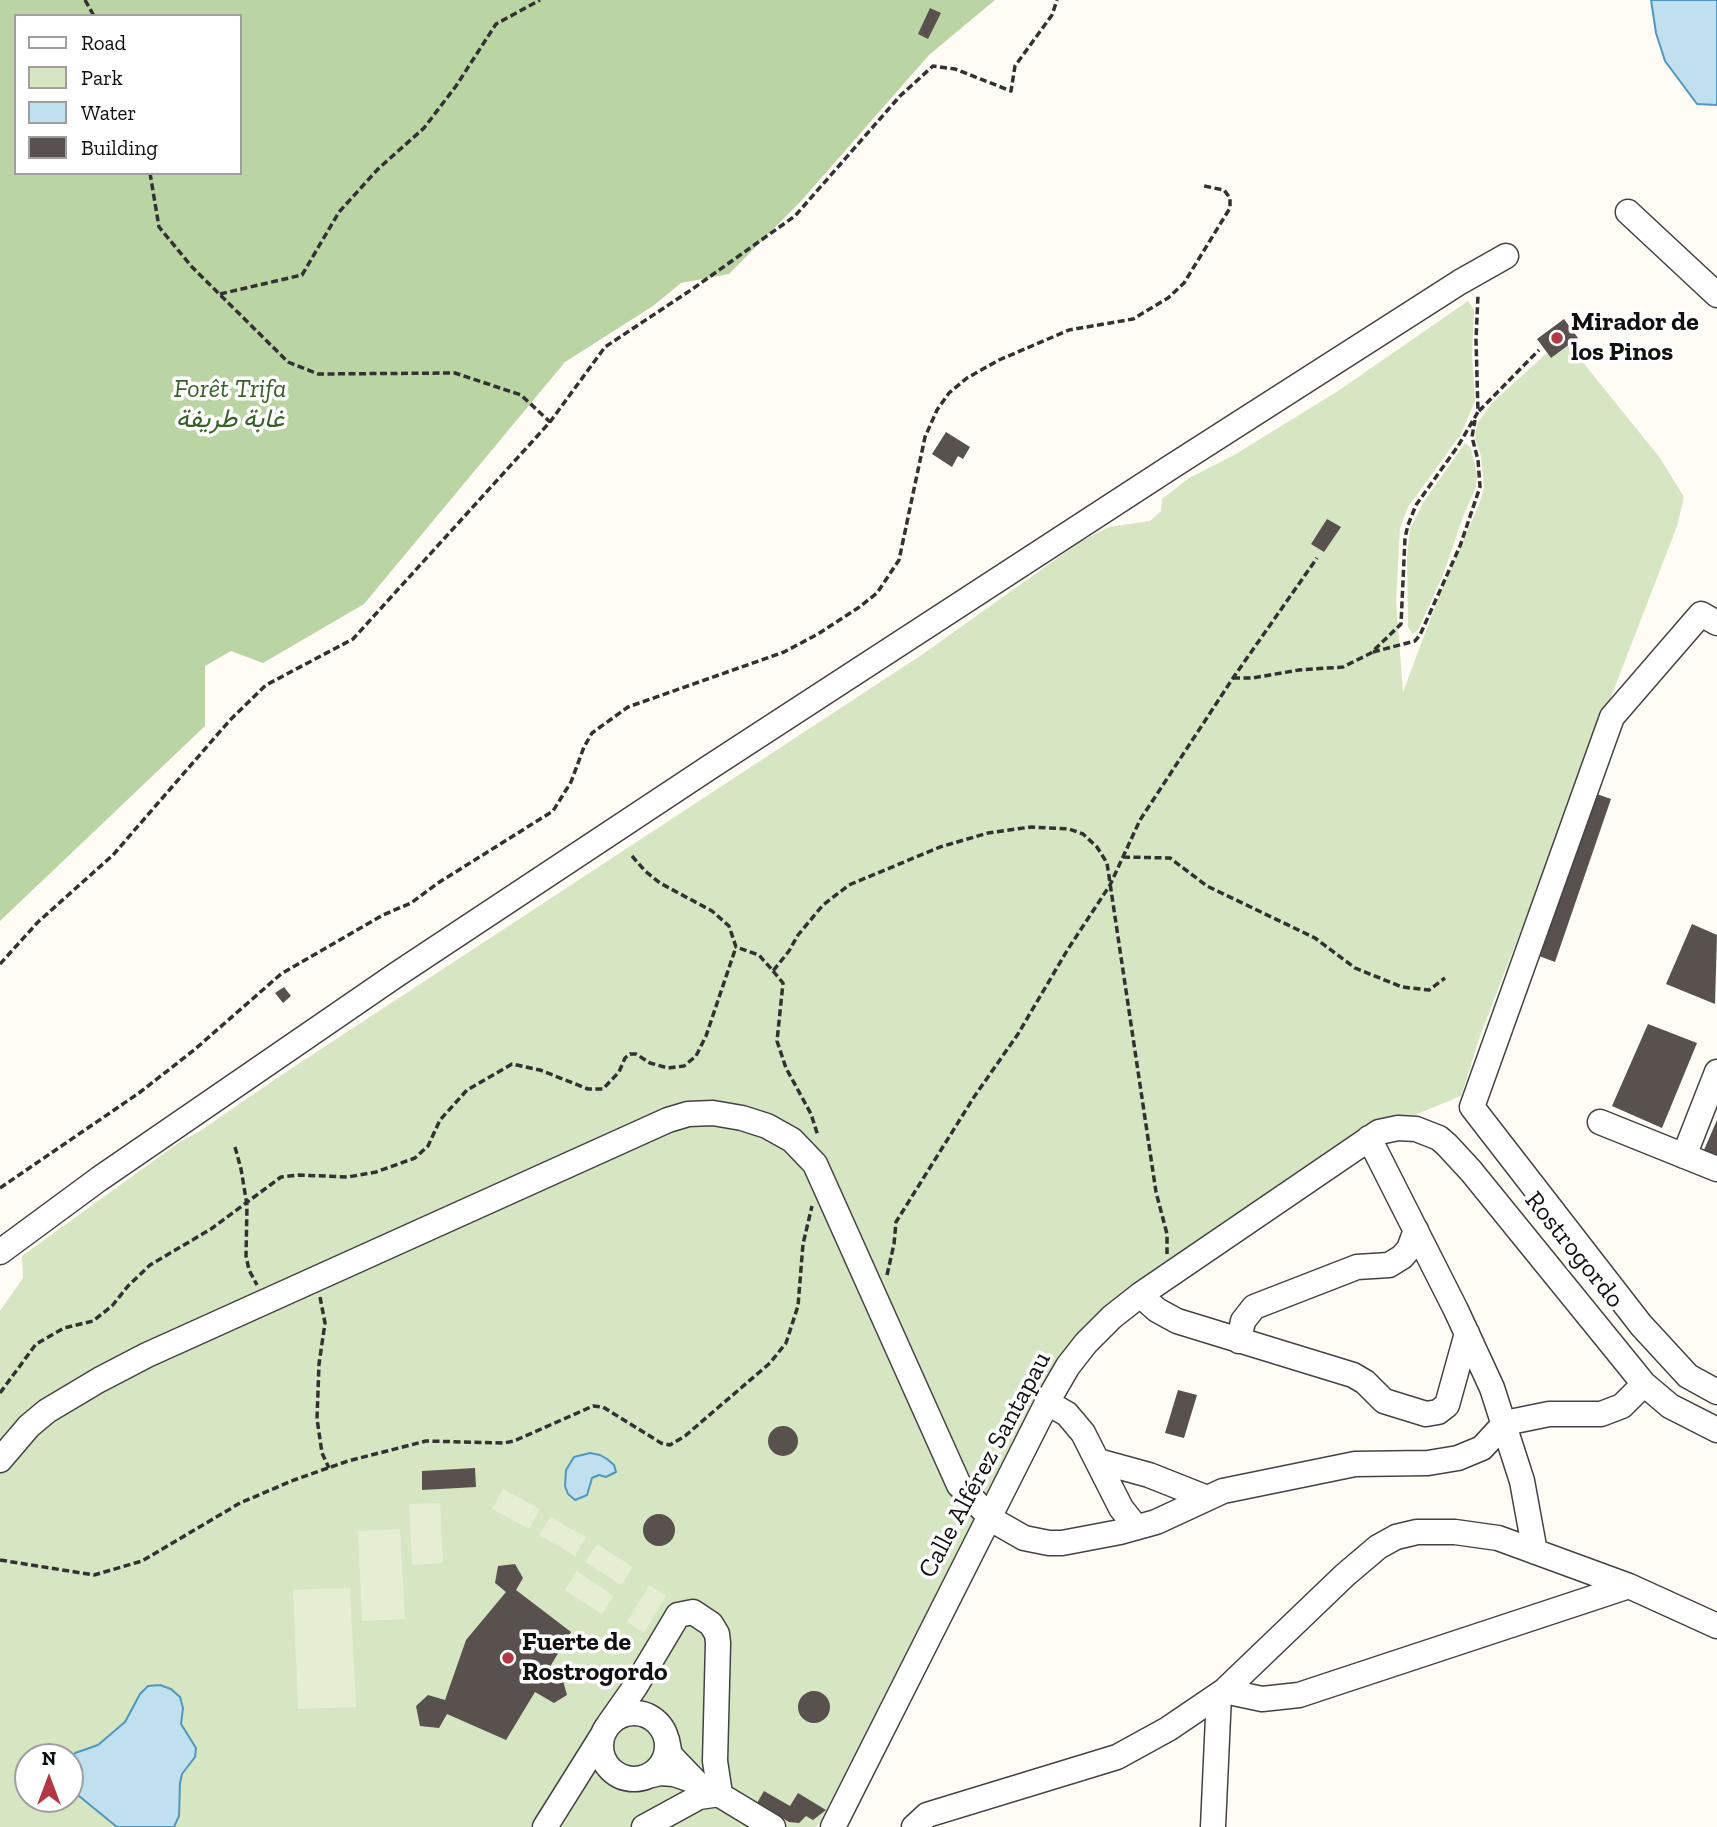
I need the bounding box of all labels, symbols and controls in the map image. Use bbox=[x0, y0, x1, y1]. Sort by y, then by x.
legend bbox=[14, 14, 242, 175]
text: Road bbox=[81, 30, 126, 55]
text: Park bbox=[81, 65, 123, 90]
text: Water bbox=[81, 100, 136, 125]
text: Building bbox=[81, 135, 158, 160]
place label: Mirador de los Pinos bbox=[1571, 307, 1699, 368]
marker: Mirador de los Pinos bbox=[1549, 330, 1565, 346]
park label: Forêt Trifa غابة طريفة bbox=[174, 374, 286, 436]
street label: Rostrogordo bbox=[1518, 1186, 1630, 1314]
street label: Calle Alférez Santapau bbox=[912, 1347, 1058, 1583]
place label: Fuerte de Rostrogordo bbox=[522, 1627, 668, 1688]
marker: Fuerte de Rostrogordo bbox=[500, 1650, 516, 1666]
north arrow bbox=[14, 1743, 84, 1813]
text: N bbox=[42, 1747, 56, 1770]

